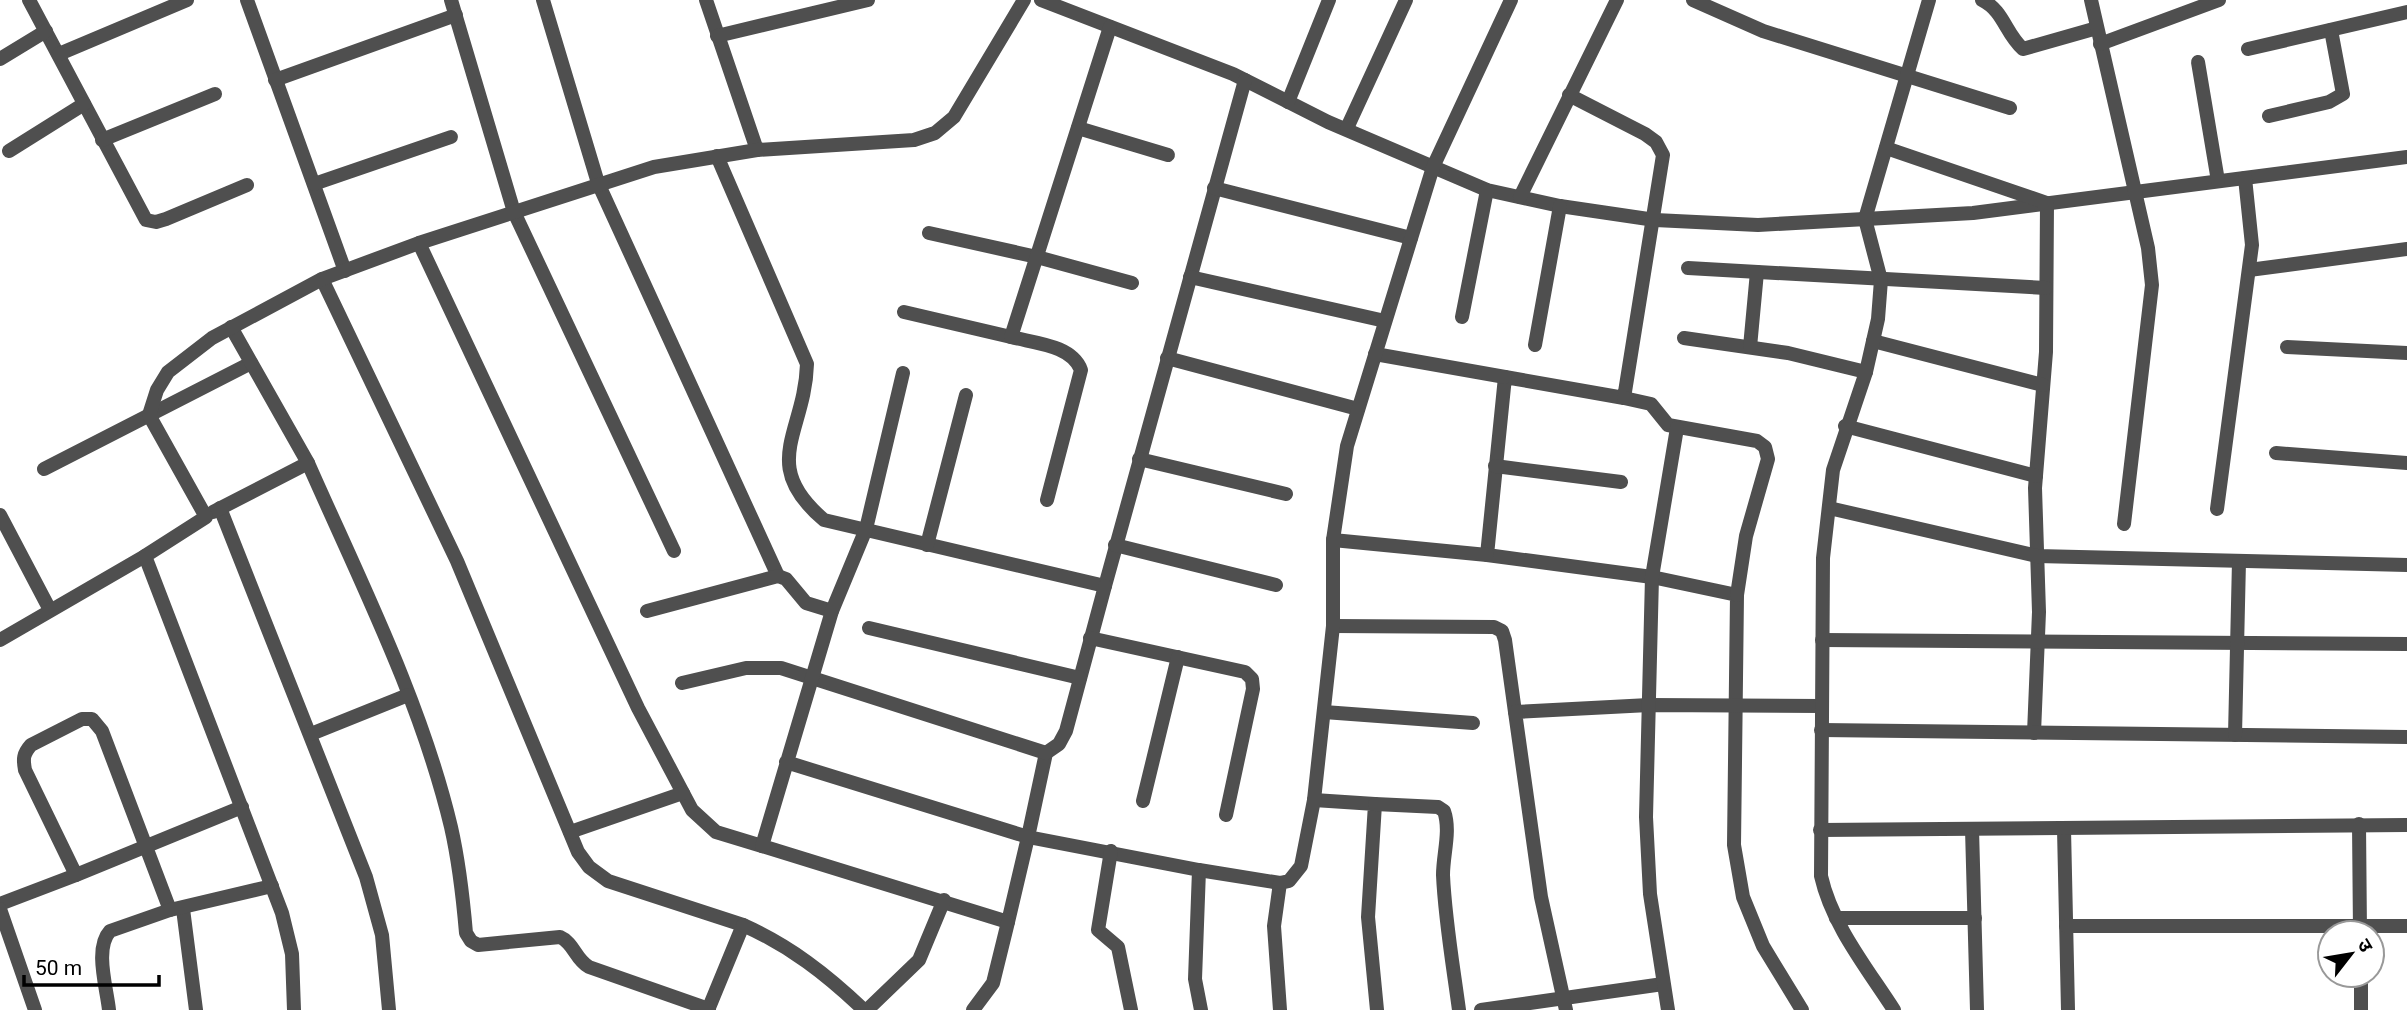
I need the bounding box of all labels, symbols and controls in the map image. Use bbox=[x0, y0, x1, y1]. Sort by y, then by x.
north arrow bbox=[2316, 919, 2386, 989]
text: उ bbox=[2352, 935, 2378, 957]
scale bar bbox=[24, 944, 159, 988]
text: 50 m bbox=[35, 956, 82, 980]

